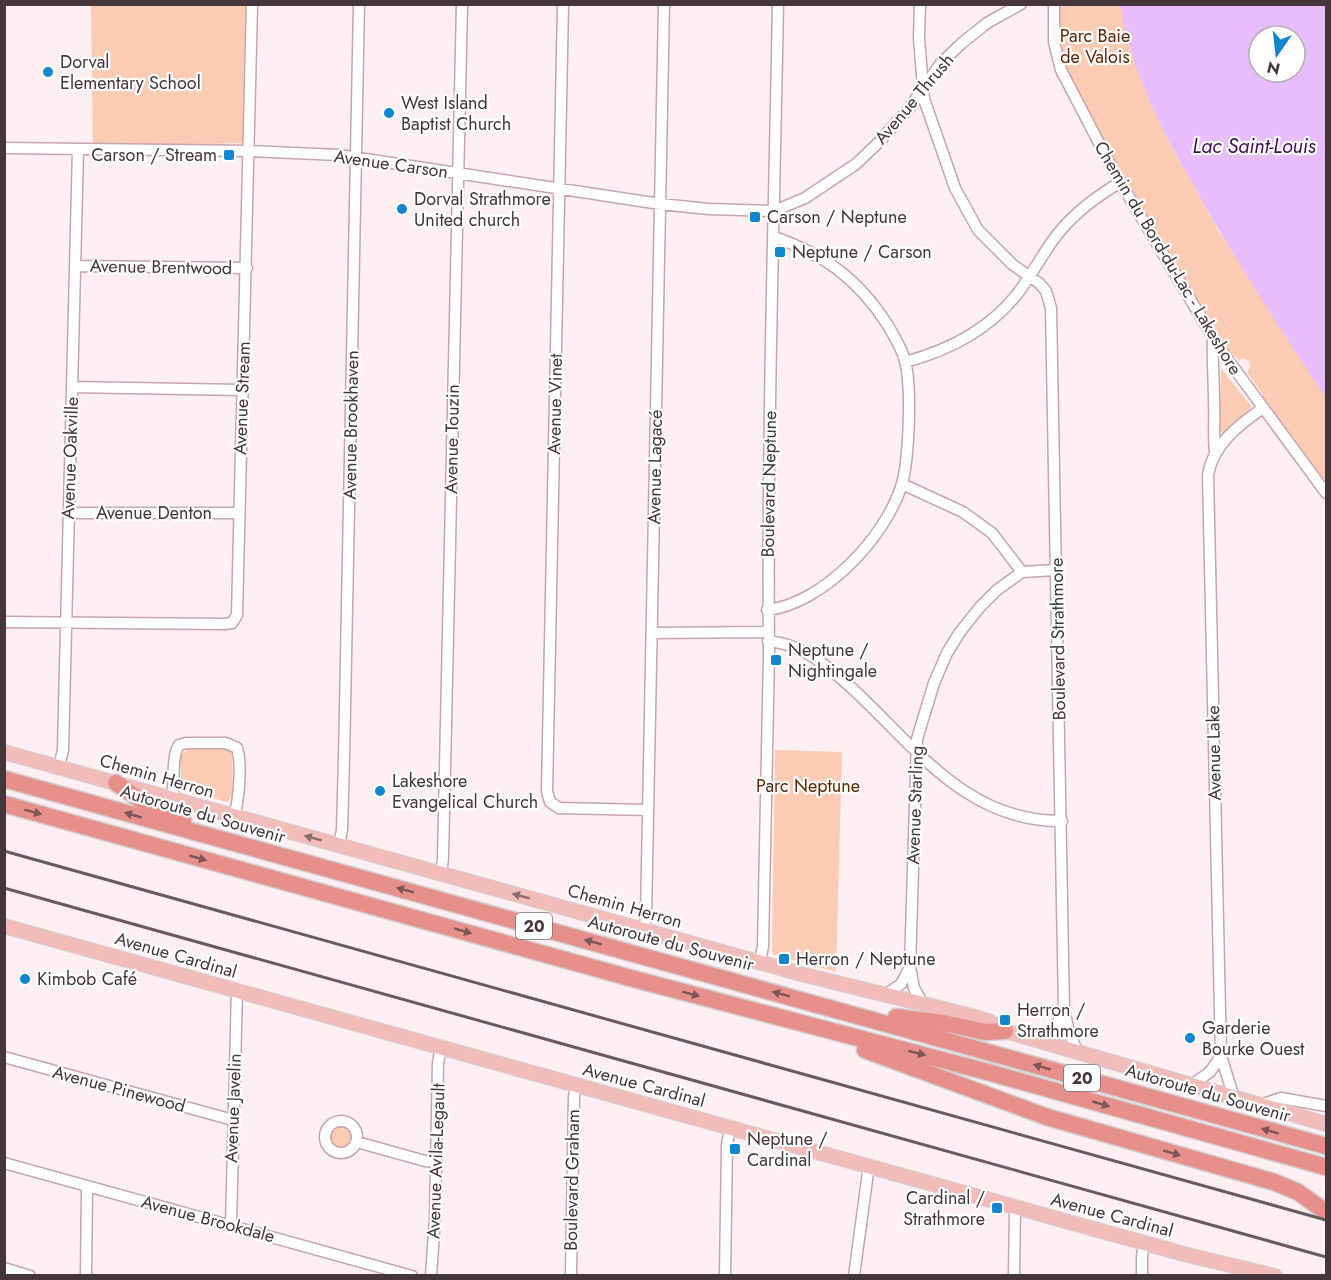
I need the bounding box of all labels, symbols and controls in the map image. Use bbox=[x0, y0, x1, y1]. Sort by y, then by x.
park label: Parc Baie de Valois bbox=[1060, 23, 1130, 70]
north arrow bbox=[1247, 24, 1307, 84]
street label: Avenue Thrush bbox=[868, 48, 960, 150]
place label: Dorval Elementary School bbox=[60, 49, 201, 96]
text: N bbox=[1265, 55, 1282, 81]
marker: Dorval Elementary School bbox=[41, 65, 55, 79]
place label: West Island Baptist Church bbox=[401, 90, 511, 137]
marker: West Island Baptist Church bbox=[382, 106, 396, 120]
water label: Lac Saint-Louis bbox=[1192, 132, 1316, 161]
street label: Chemin du Bord-du-Lac - Lakeshore bbox=[1088, 136, 1248, 380]
place label: Carson / Stream bbox=[91, 142, 217, 168]
street label: Avenue Carson bbox=[332, 143, 450, 185]
marker: Carson / Stream bbox=[222, 148, 236, 162]
place label: Dorval Strathmore United church bbox=[414, 186, 551, 233]
marker: Dorval Strathmore United church bbox=[395, 202, 409, 216]
place label: Carson / Neptune bbox=[767, 204, 907, 230]
marker: Carson / Neptune bbox=[748, 210, 762, 224]
place label: Neptune / Carson bbox=[792, 239, 932, 265]
marker: Neptune / Carson bbox=[773, 245, 787, 259]
street label: Avenue Brentwood bbox=[90, 253, 232, 281]
street label: Avenue Stream bbox=[227, 341, 257, 455]
street label: Avenue Brookhaven bbox=[337, 350, 365, 500]
street label: Avenue Vinet bbox=[541, 353, 569, 455]
street label: Avenue Touzin bbox=[438, 384, 466, 494]
street label: Avenue Oakville bbox=[55, 396, 85, 520]
street label: Avenue Lagacé bbox=[641, 409, 669, 525]
street label: Boulevard Neptune bbox=[755, 410, 783, 558]
street label: Avenue Denton bbox=[96, 500, 212, 526]
street label: Boulevard Strathmore bbox=[1044, 557, 1072, 721]
place label: Neptune / Nightingale bbox=[788, 637, 877, 684]
marker: Neptune / Nightingale bbox=[769, 653, 783, 667]
street label: Avenue Lake bbox=[1200, 705, 1228, 801]
street label: Avenue Starling bbox=[900, 745, 930, 865]
street label: Chemin Herron bbox=[97, 747, 217, 805]
place label: Lakeshore Evangelical Church bbox=[392, 768, 538, 815]
park label: Parc Neptune bbox=[756, 773, 860, 799]
street label: Autoroute du Souvenir bbox=[117, 778, 289, 850]
marker: Lakeshore Evangelical Church bbox=[373, 784, 387, 798]
one-way arrow bbox=[23, 807, 42, 817]
one-way arrow bbox=[124, 809, 142, 819]
one-way arrow bbox=[304, 833, 322, 842]
one-way arrow bbox=[189, 853, 207, 863]
street label: Chemin Herron bbox=[565, 877, 685, 935]
one-way arrow bbox=[396, 885, 414, 894]
one-way arrow bbox=[512, 891, 530, 900]
street label: Autoroute du Souvenir bbox=[585, 908, 758, 978]
road number: 20 bbox=[516, 913, 552, 939]
street label: Avenue Cardinal bbox=[112, 925, 240, 985]
one-way arrow bbox=[454, 927, 472, 937]
one-way arrow bbox=[584, 937, 602, 946]
place label: Herron / Neptune bbox=[796, 946, 936, 972]
marker: Herron / Neptune bbox=[777, 952, 791, 966]
place label: Kimbob Café bbox=[37, 966, 137, 992]
marker: Kimbob Café bbox=[18, 972, 32, 986]
one-way arrow bbox=[772, 989, 790, 998]
one-way arrow bbox=[681, 990, 700, 1000]
place label: Herron / Strathmore bbox=[1017, 997, 1099, 1044]
marker: Herron / Strathmore bbox=[998, 1013, 1012, 1027]
place label: Garderie Bourke Ouest bbox=[1202, 1015, 1305, 1062]
marker: Garderie Bourke Ouest bbox=[1183, 1031, 1197, 1045]
one-way arrow bbox=[908, 1049, 926, 1059]
street label: Avenue Javelin bbox=[218, 1053, 248, 1163]
street label: Avenue Cardinal bbox=[580, 1056, 708, 1114]
street label: Autoroute du Souvenir bbox=[1122, 1057, 1294, 1129]
street label: Avenue Pinewood bbox=[50, 1059, 188, 1119]
one-way arrow bbox=[1033, 1062, 1051, 1071]
road number: 20 bbox=[1064, 1065, 1100, 1091]
street label: Avenue Avila-Legault bbox=[420, 1082, 452, 1239]
one-way arrow bbox=[1092, 1100, 1110, 1109]
street label: Boulevard Graham bbox=[558, 1109, 586, 1251]
one-way arrow bbox=[1261, 1125, 1279, 1135]
place label: Neptune / Cardinal bbox=[747, 1126, 828, 1173]
marker: Neptune / Cardinal bbox=[728, 1142, 742, 1156]
one-way arrow bbox=[1163, 1149, 1182, 1159]
place label: Cardinal / Strathmore bbox=[903, 1185, 985, 1232]
street label: Avenue Cardinal bbox=[1048, 1186, 1176, 1244]
street label: Avenue Brookdale bbox=[138, 1189, 278, 1249]
marker: Cardinal / Strathmore bbox=[990, 1201, 1004, 1215]

